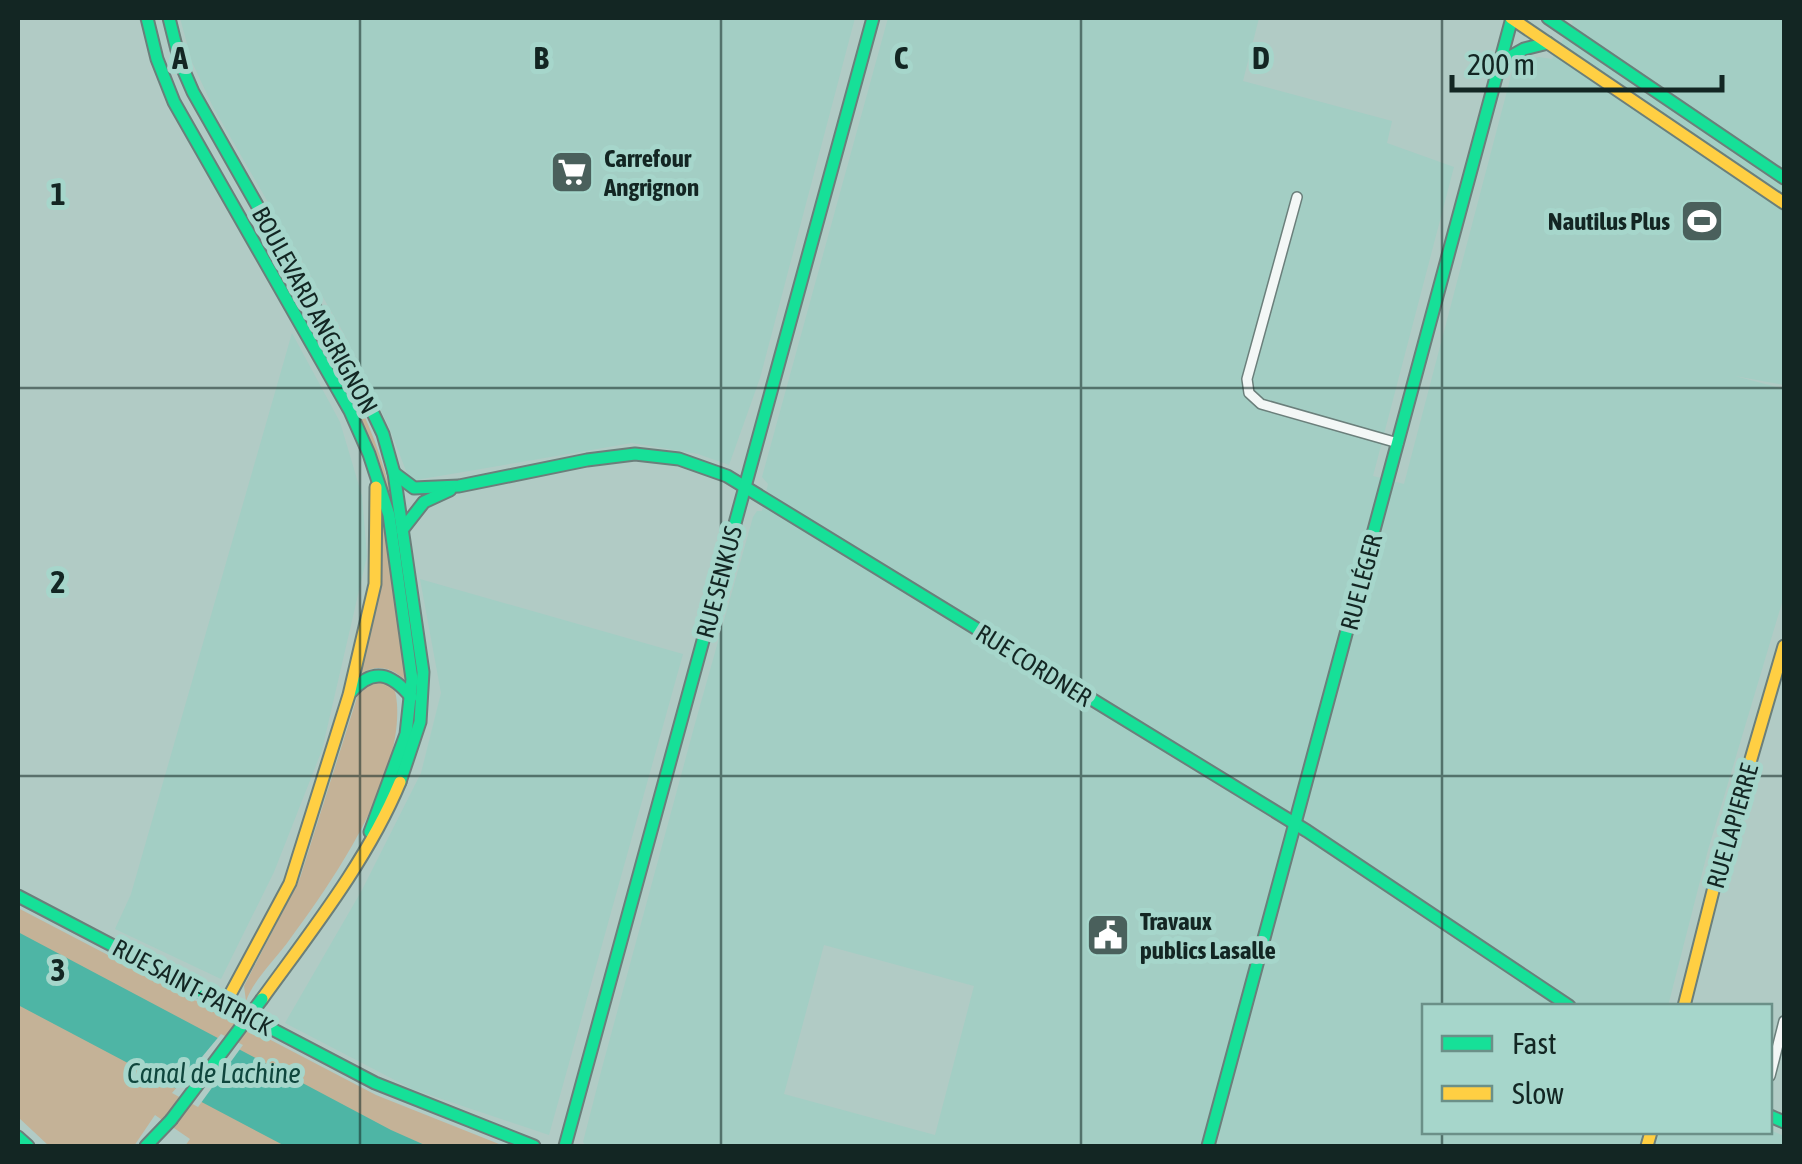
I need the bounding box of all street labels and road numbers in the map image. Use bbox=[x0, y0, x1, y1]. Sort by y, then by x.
street label: BOULEVARD ANGRIGNON bbox=[247, 202, 383, 418]
street label: RUE SENKUS bbox=[691, 523, 747, 641]
street label: RUE LÉGER bbox=[1335, 531, 1387, 633]
street label: RUE CORDNER bbox=[971, 618, 1097, 712]
street label: RUE LAPIERRE bbox=[1701, 760, 1763, 891]
street label: RUE SAINT-PATRICK bbox=[108, 933, 278, 1041]

